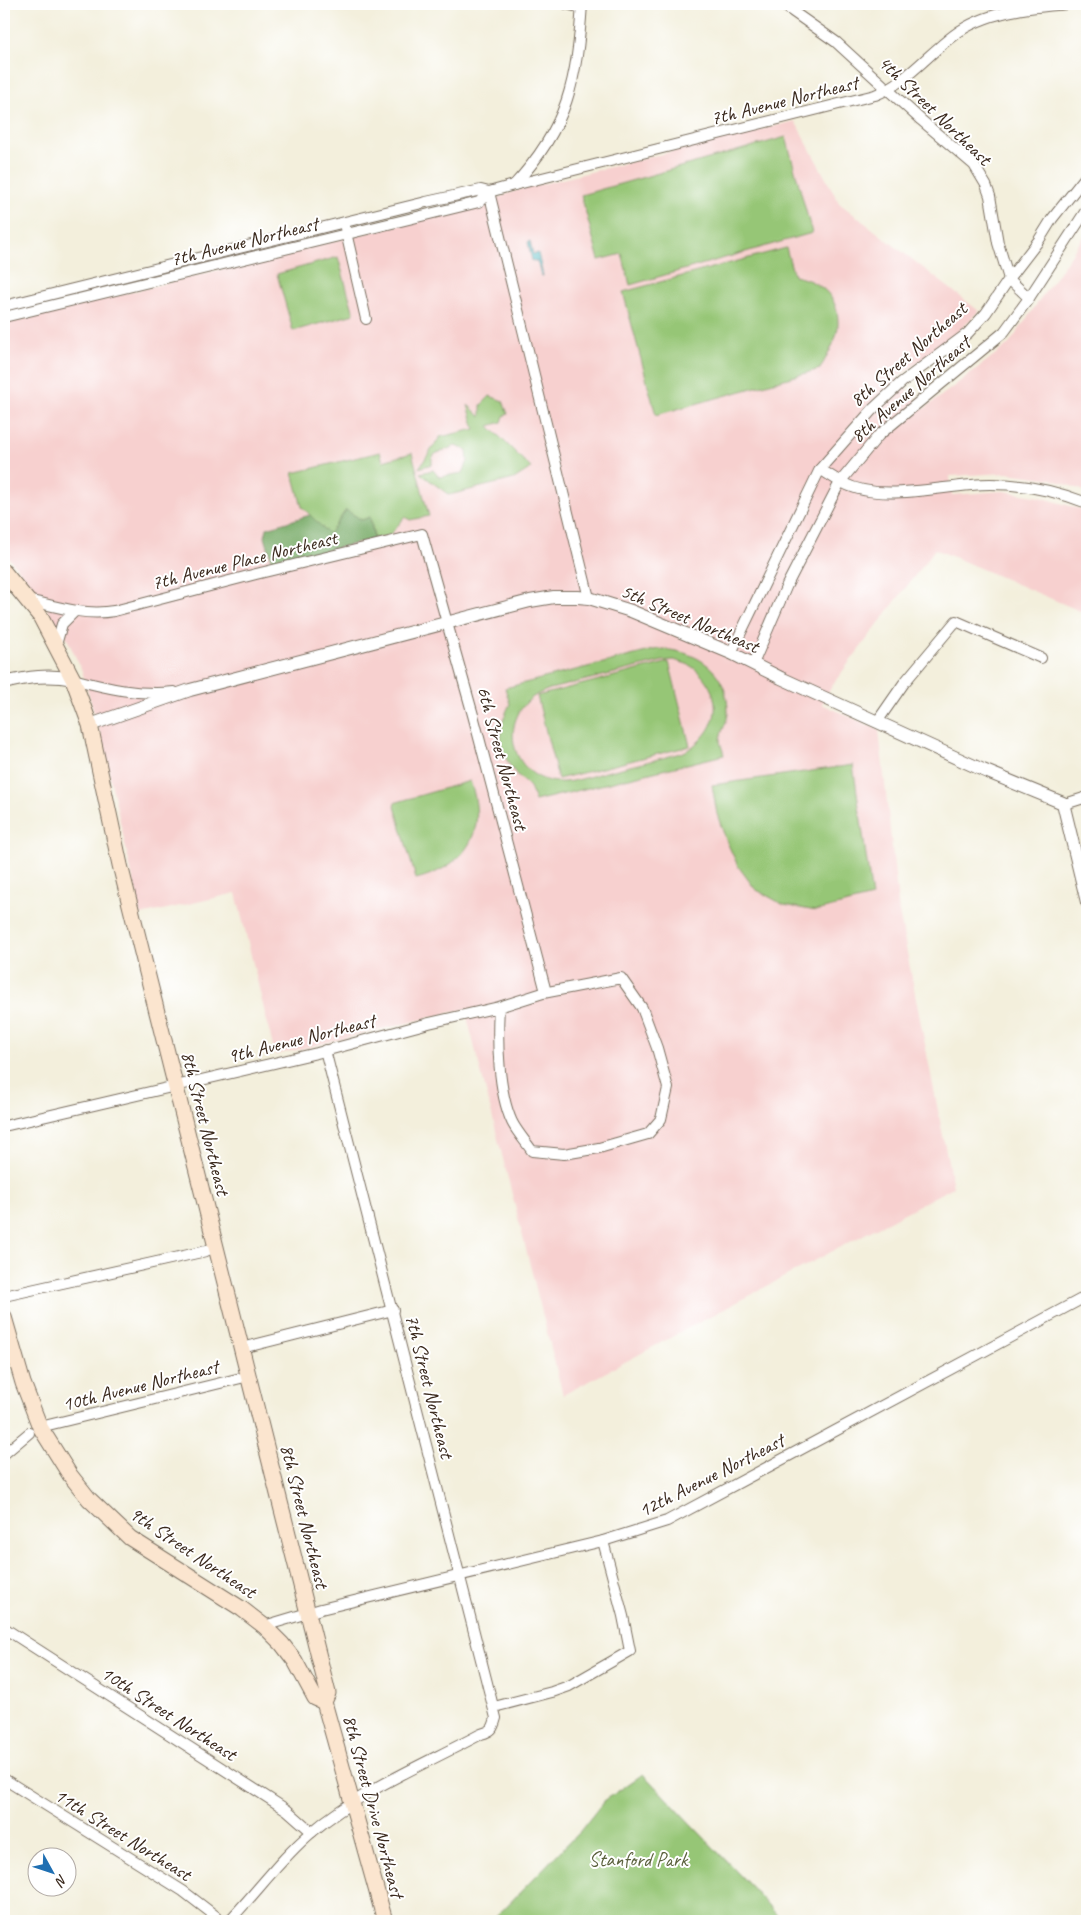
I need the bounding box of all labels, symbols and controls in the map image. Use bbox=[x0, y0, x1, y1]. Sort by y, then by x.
street label: 4th Street Northeast bbox=[873, 50, 998, 172]
street label: 7th Avenue Northeast bbox=[708, 69, 864, 131]
street label: 7th Avenue Northeast bbox=[168, 210, 324, 272]
street label: 8th Street Northeast bbox=[844, 295, 974, 412]
street label: 8th Avenue Northeast bbox=[845, 328, 978, 448]
street label: 7th Avenue Place Northeast bbox=[149, 525, 342, 596]
street label: 5th Street Northeast bbox=[617, 578, 765, 660]
street label: 6th Street Northeast bbox=[471, 684, 534, 835]
street label: 9th Avenue Northeast bbox=[225, 1007, 381, 1069]
street label: 8th Street Northeast bbox=[176, 1049, 236, 1200]
street label: 7th Street Northeast bbox=[400, 1312, 460, 1463]
street label: 10th Avenue Northeast bbox=[60, 1353, 224, 1417]
street label: 12th Avenue Northeast bbox=[634, 1427, 791, 1523]
street label: 8th Street Northeast bbox=[275, 1442, 335, 1593]
street label: 9th Street Northeast bbox=[125, 1501, 263, 1605]
street label: 10th Street Northeast bbox=[96, 1660, 243, 1768]
street label: 8th Street Drive Northeast bbox=[337, 1712, 411, 1903]
street label: 11th Street Northeast bbox=[50, 1782, 196, 1886]
park label: Stanford Park bbox=[589, 1847, 689, 1872]
north arrow bbox=[28, 1848, 78, 1898]

